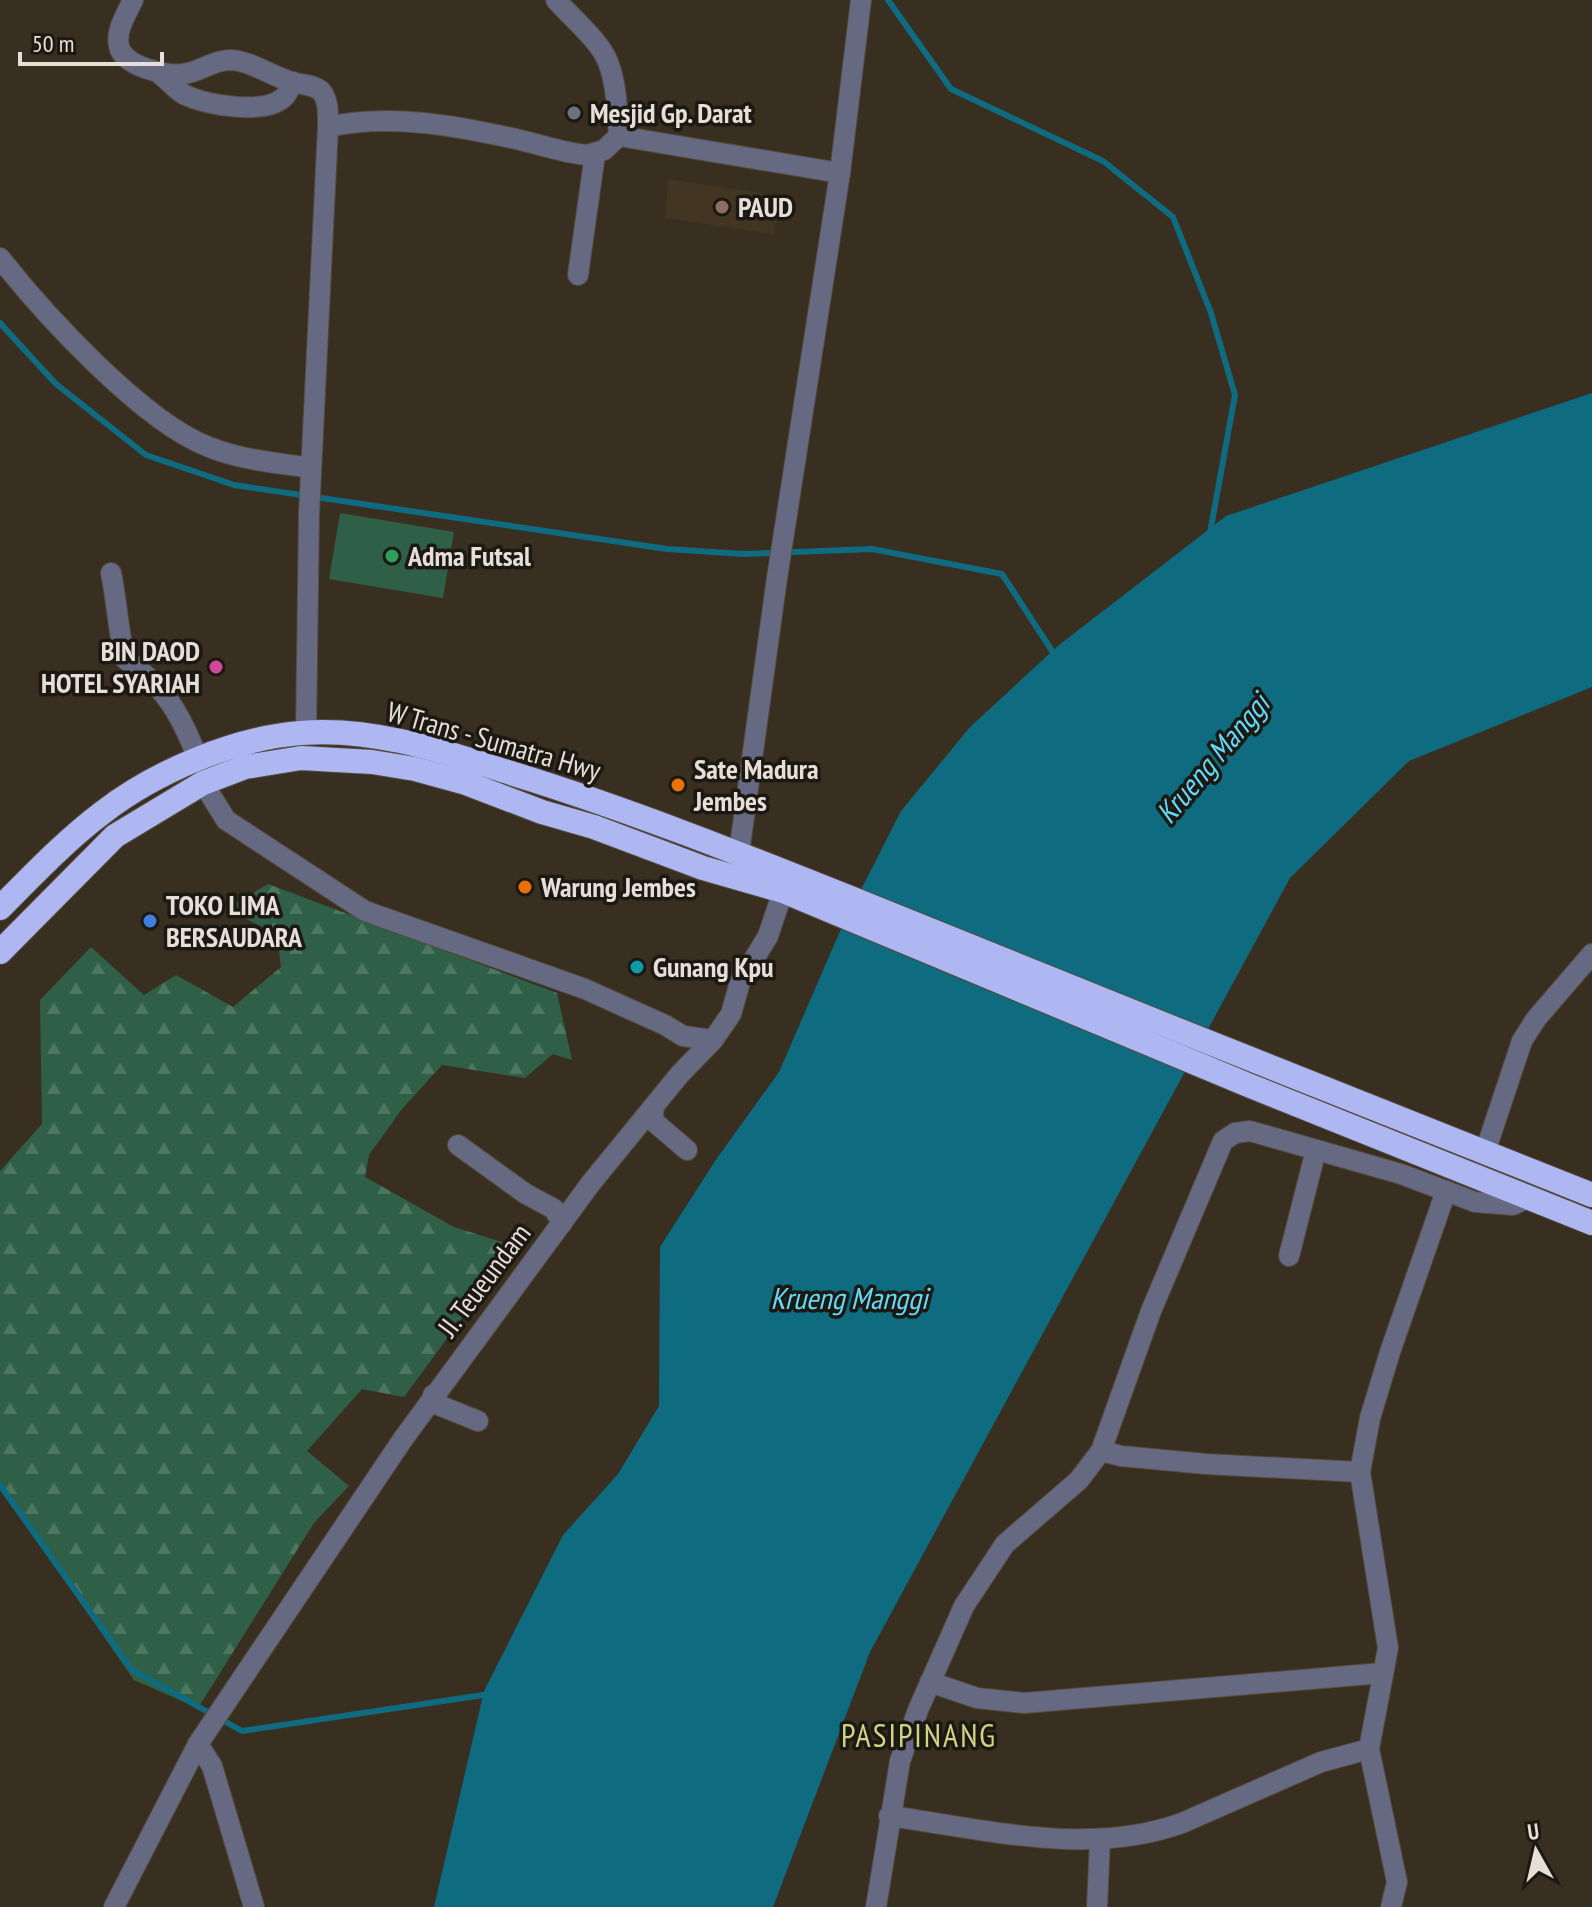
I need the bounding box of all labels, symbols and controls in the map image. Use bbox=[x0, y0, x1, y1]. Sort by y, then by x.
scale bar bbox=[20, 16, 162, 66]
text: 50 m bbox=[32, 28, 74, 59]
place label: Mesjid Gp. Darat bbox=[590, 94, 752, 131]
marker: Mesjid Gp. Darat bbox=[565, 104, 583, 122]
place label: PAUD bbox=[738, 188, 793, 225]
marker: PAUD bbox=[713, 198, 731, 216]
place label: Adma Futsal bbox=[407, 537, 531, 574]
marker: Adma Futsal bbox=[383, 547, 401, 565]
place label: BIN DAOD HOTEL SYARIAH bbox=[41, 632, 200, 701]
marker: BIN DAOD HOTEL SYARIAH bbox=[207, 658, 225, 676]
water label: Krueng Manggi bbox=[1146, 683, 1279, 831]
street label: W Trans - Sumatra Hwy bbox=[383, 692, 606, 789]
place label: Sate Madura Jembes bbox=[693, 750, 819, 819]
marker: Sate Madura Jembes bbox=[669, 776, 687, 794]
place label: Warung Jembes bbox=[540, 868, 696, 905]
marker: Warung Jembes bbox=[516, 878, 534, 896]
place label: TOKO LIMA BERSAUDARA bbox=[166, 886, 303, 955]
marker: TOKO LIMA BERSAUDARA bbox=[141, 912, 159, 930]
place label: Gunang Kpu bbox=[653, 948, 774, 985]
marker: Gunang Kpu bbox=[628, 958, 646, 976]
street label: JI. Teueundam bbox=[428, 1216, 538, 1345]
water label: Krueng Manggi bbox=[771, 1278, 931, 1317]
district label: PASIPINANG bbox=[841, 1714, 997, 1756]
north arrow bbox=[1496, 1811, 1576, 1891]
text: U bbox=[1526, 1817, 1541, 1846]

